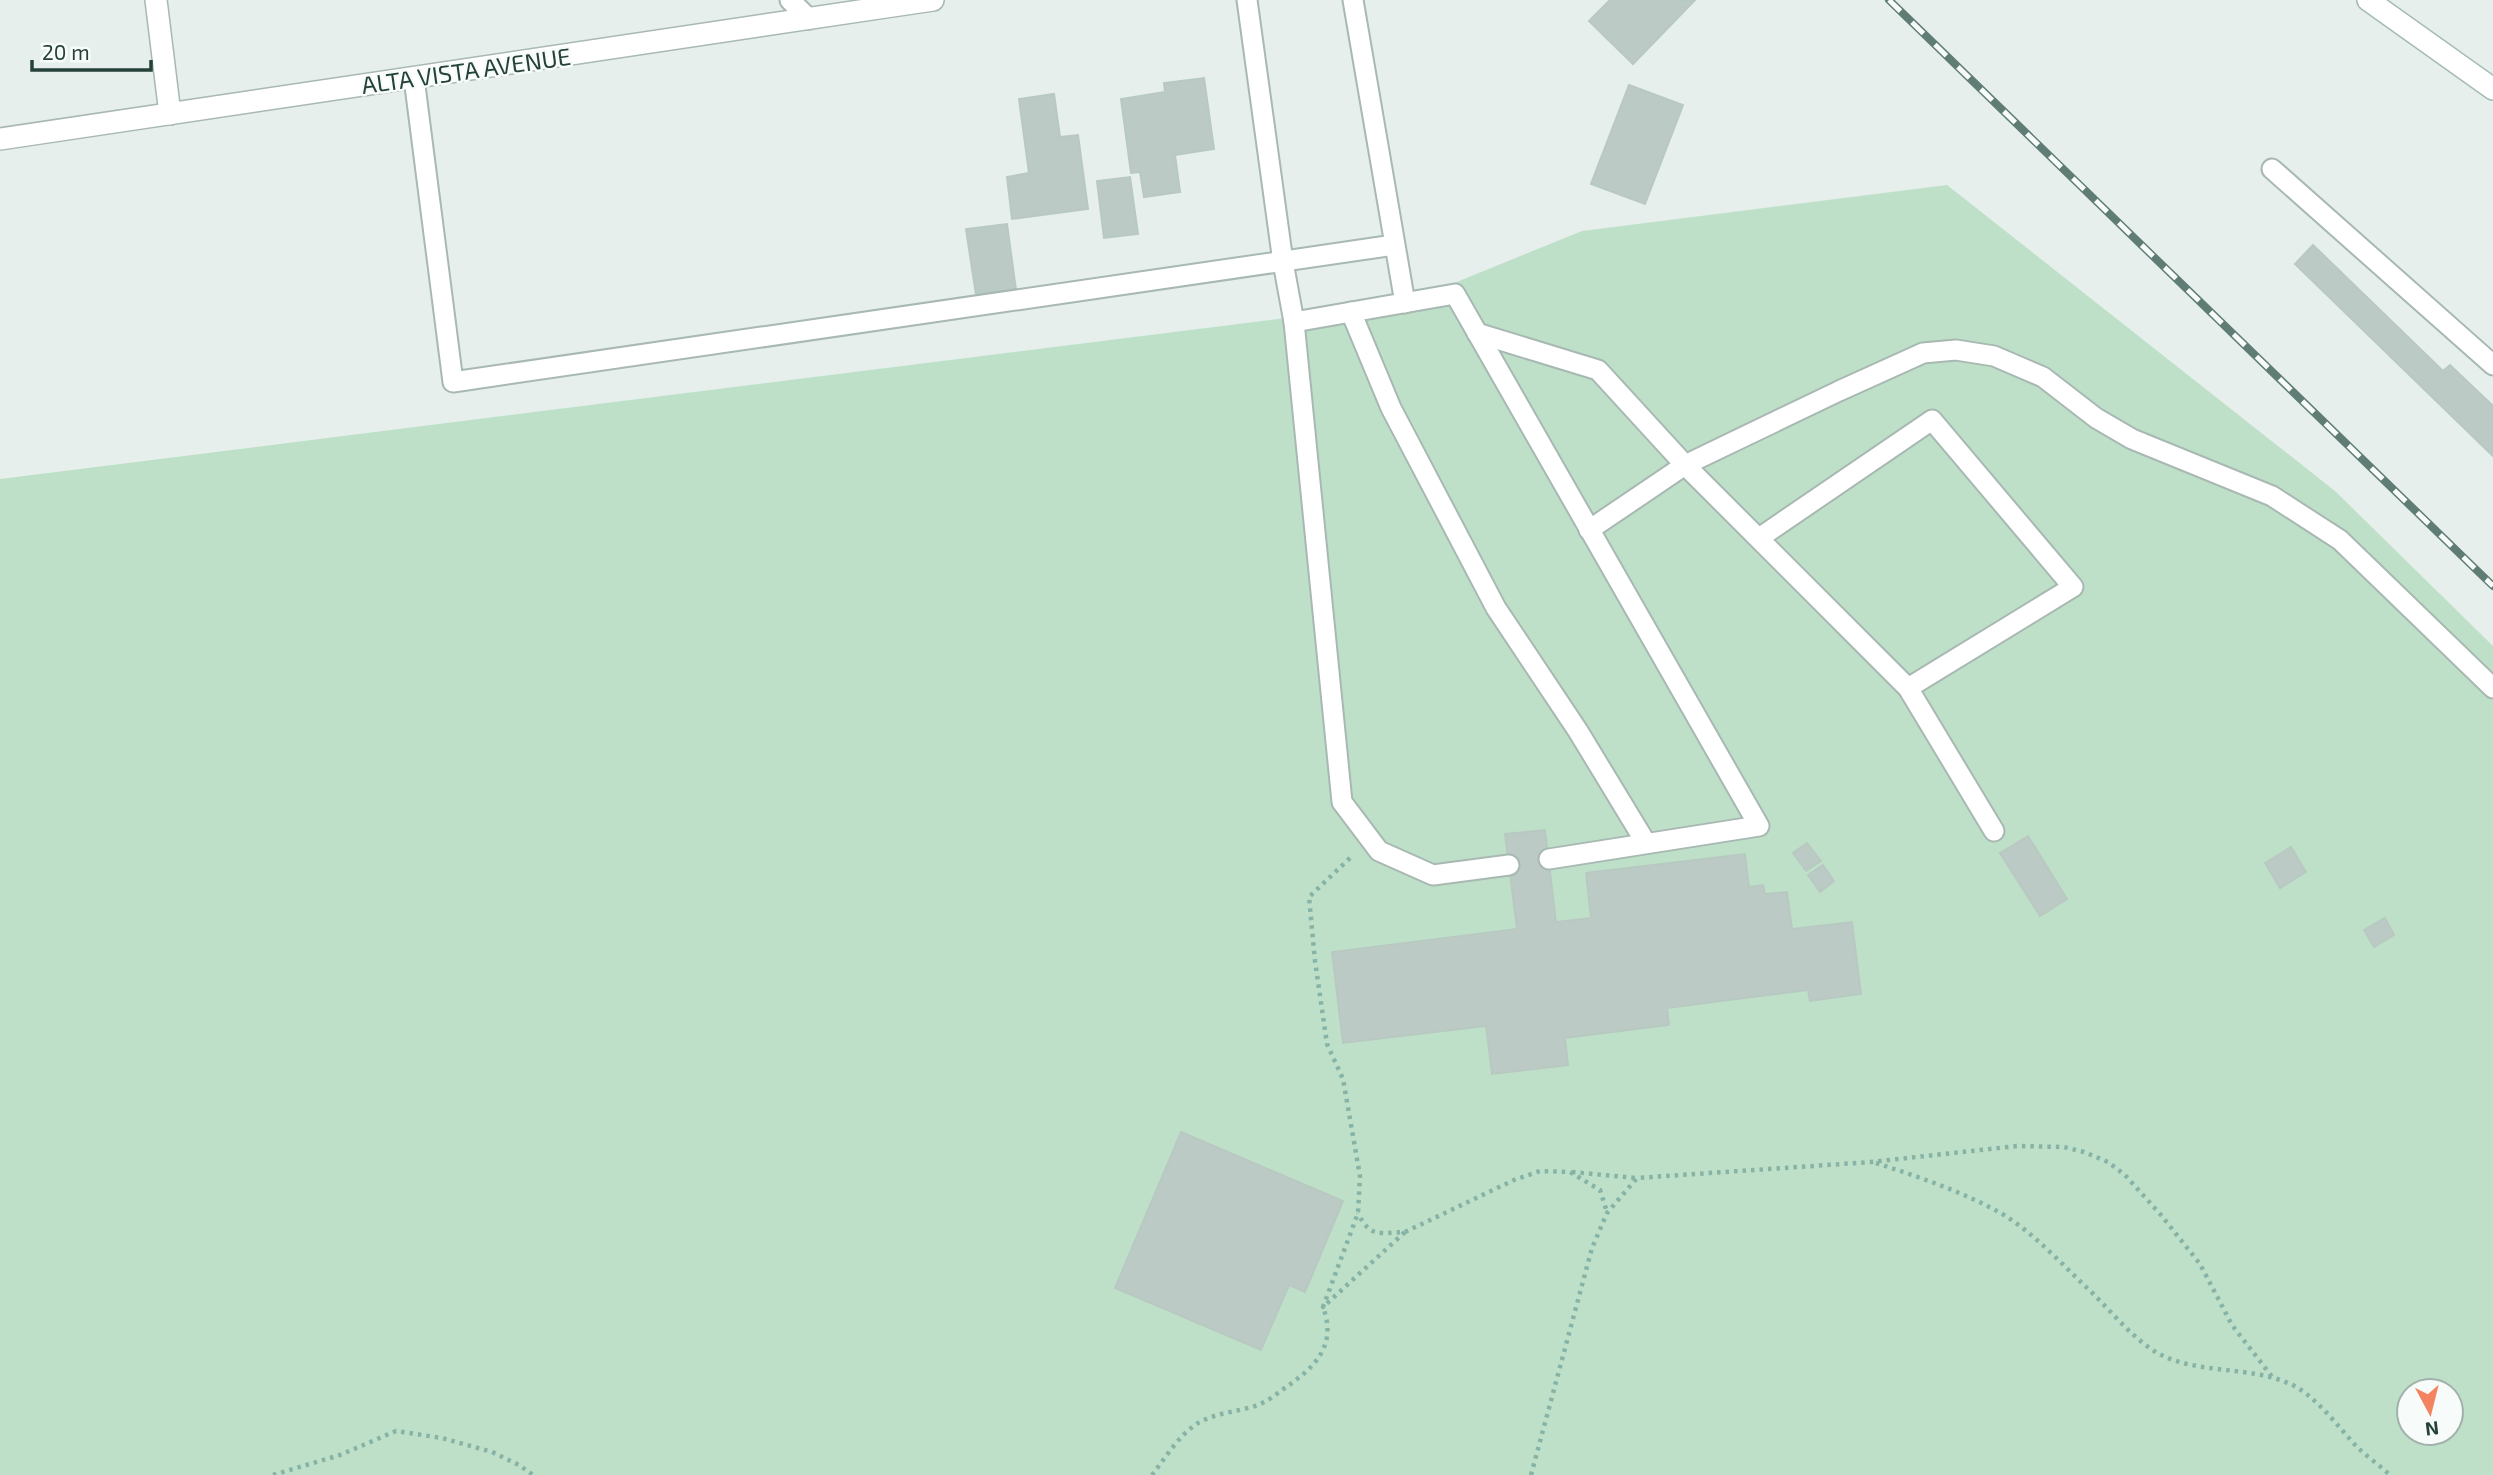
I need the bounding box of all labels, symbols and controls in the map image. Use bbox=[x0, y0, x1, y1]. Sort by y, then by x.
scale bar bbox=[32, 28, 150, 72]
text: 20 m bbox=[42, 39, 90, 64]
street label: ALTA VISTA AVENUE bbox=[360, 41, 572, 99]
north arrow bbox=[2395, 1377, 2465, 1447]
text: N bbox=[2424, 1417, 2440, 1442]

